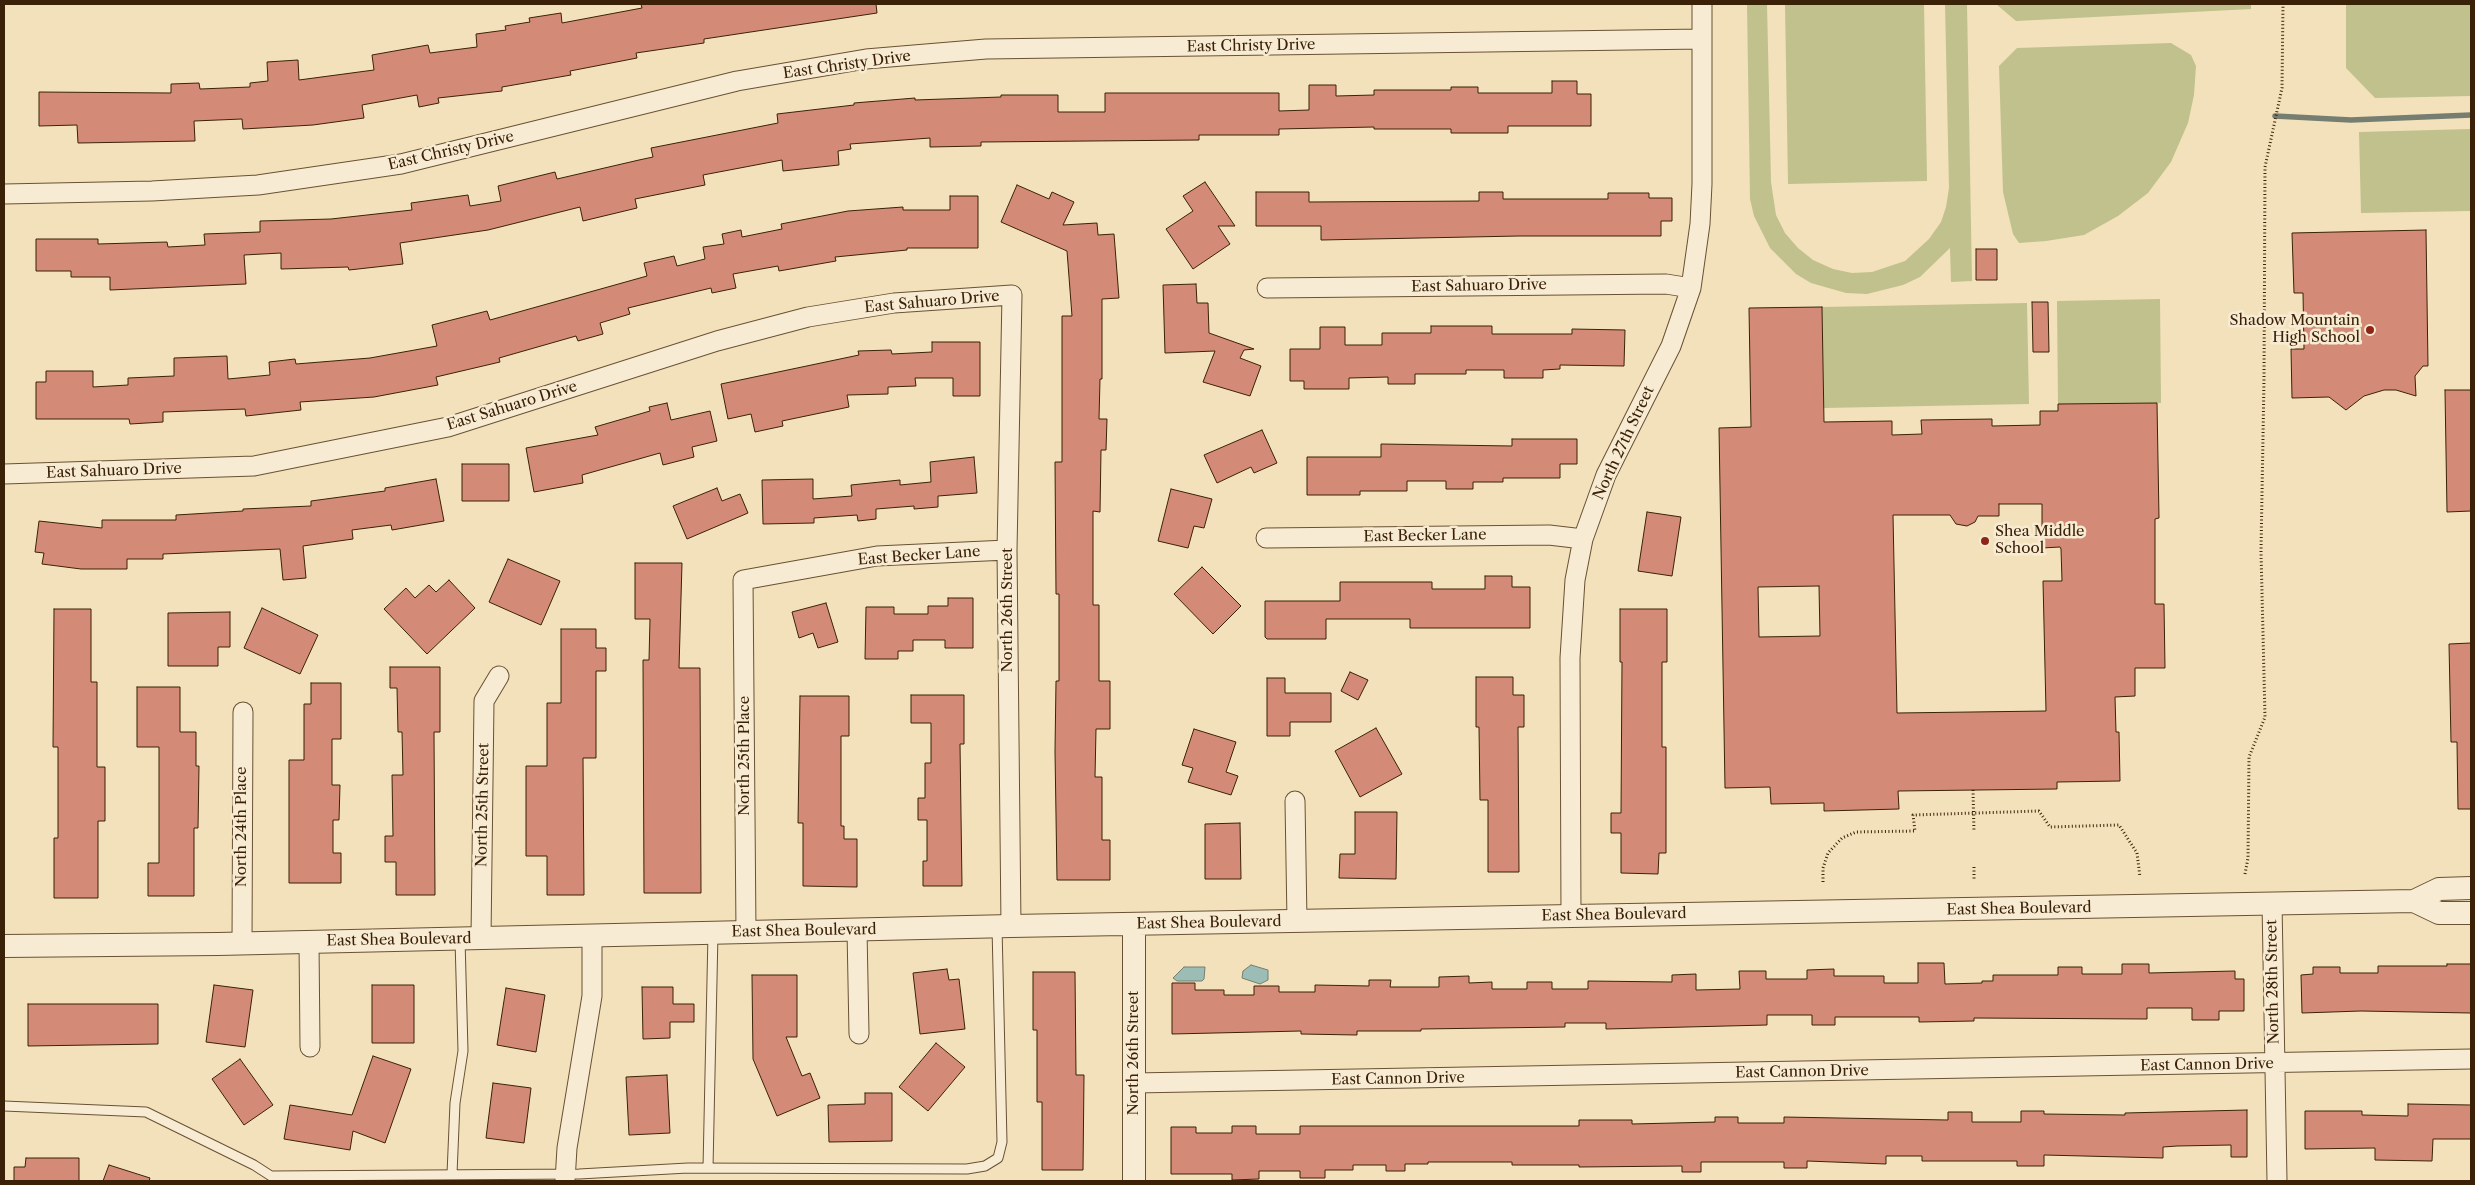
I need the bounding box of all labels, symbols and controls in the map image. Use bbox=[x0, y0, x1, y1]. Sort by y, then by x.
street label: East Christy Drive bbox=[1186, 36, 1316, 56]
street label: East Christy Drive bbox=[782, 47, 912, 83]
street label: East Christy Drive bbox=[386, 128, 516, 174]
street label: East Sahuaro Drive bbox=[1411, 276, 1547, 296]
street label: East Sahuaro Drive bbox=[864, 287, 1000, 317]
place label: Shadow Mountain High School bbox=[2230, 312, 2360, 347]
marker: Shadow Mountain High School bbox=[2364, 324, 2376, 336]
street label: East Sahuaro Drive bbox=[445, 378, 579, 434]
street label: North 27th Street bbox=[1590, 383, 1658, 503]
street label: East Sahuaro Drive bbox=[46, 460, 182, 482]
place label: Shea Middle School bbox=[1995, 523, 2085, 558]
street label: East Becker Lane bbox=[1363, 526, 1487, 546]
marker: Shea Middle School bbox=[1979, 535, 1991, 547]
street label: East Becker Lane bbox=[857, 543, 981, 569]
street label: North 26th Street bbox=[999, 548, 1017, 672]
street label: North 25th Place bbox=[736, 696, 754, 816]
street label: North 25th Street bbox=[473, 743, 493, 867]
street label: North 24th Place bbox=[233, 767, 251, 887]
street label: East Shea Boulevard bbox=[1946, 899, 2092, 919]
street label: East Shea Boulevard bbox=[1541, 905, 1687, 925]
street label: East Shea Boulevard bbox=[1136, 913, 1282, 933]
street label: North 28th Street bbox=[2263, 919, 2283, 1045]
street label: East Shea Boulevard bbox=[731, 921, 877, 941]
street label: East Shea Boulevard bbox=[326, 930, 472, 950]
street label: North 26th Street bbox=[1125, 991, 1143, 1115]
street label: East Cannon Drive bbox=[2140, 1055, 2274, 1075]
street label: East Cannon Drive bbox=[1735, 1062, 1869, 1082]
street label: East Cannon Drive bbox=[1331, 1069, 1465, 1089]

